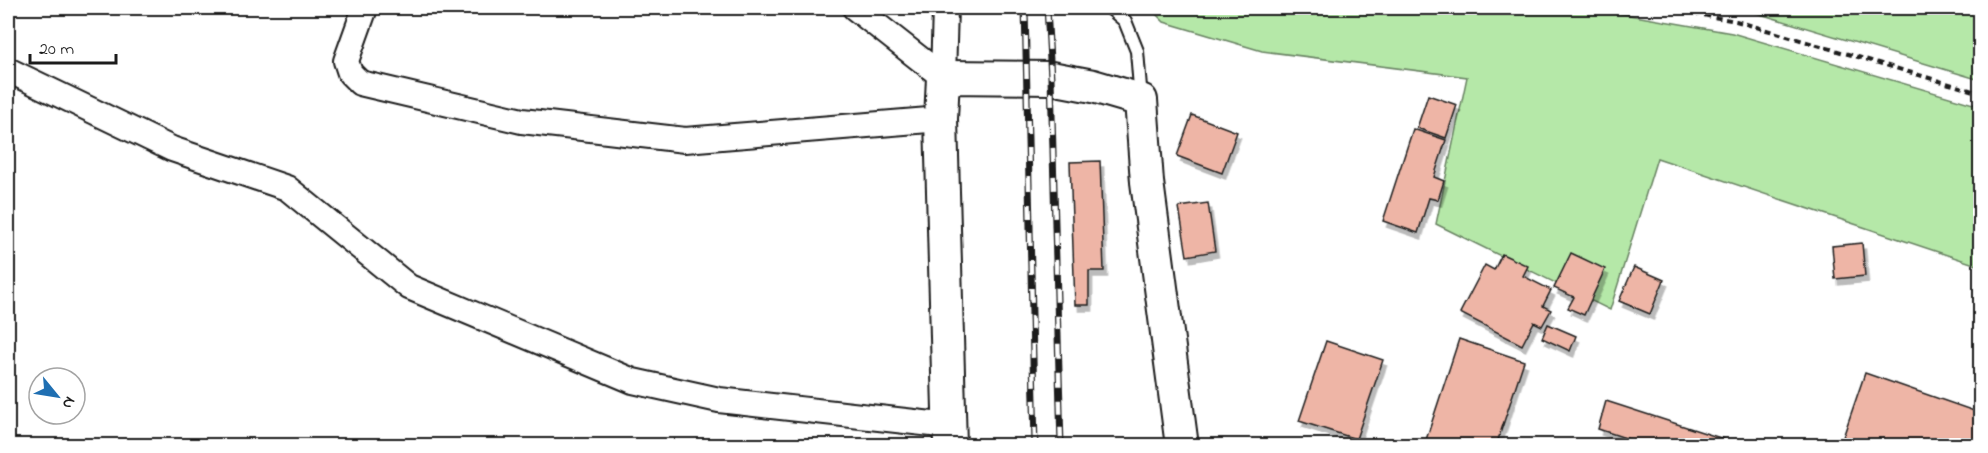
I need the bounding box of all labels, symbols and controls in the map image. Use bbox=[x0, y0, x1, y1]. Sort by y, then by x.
scale bar bbox=[30, 27, 116, 65]
text: 20 m bbox=[39, 37, 74, 63]
north arrow bbox=[27, 366, 87, 426]
text: N bbox=[55, 392, 81, 413]

